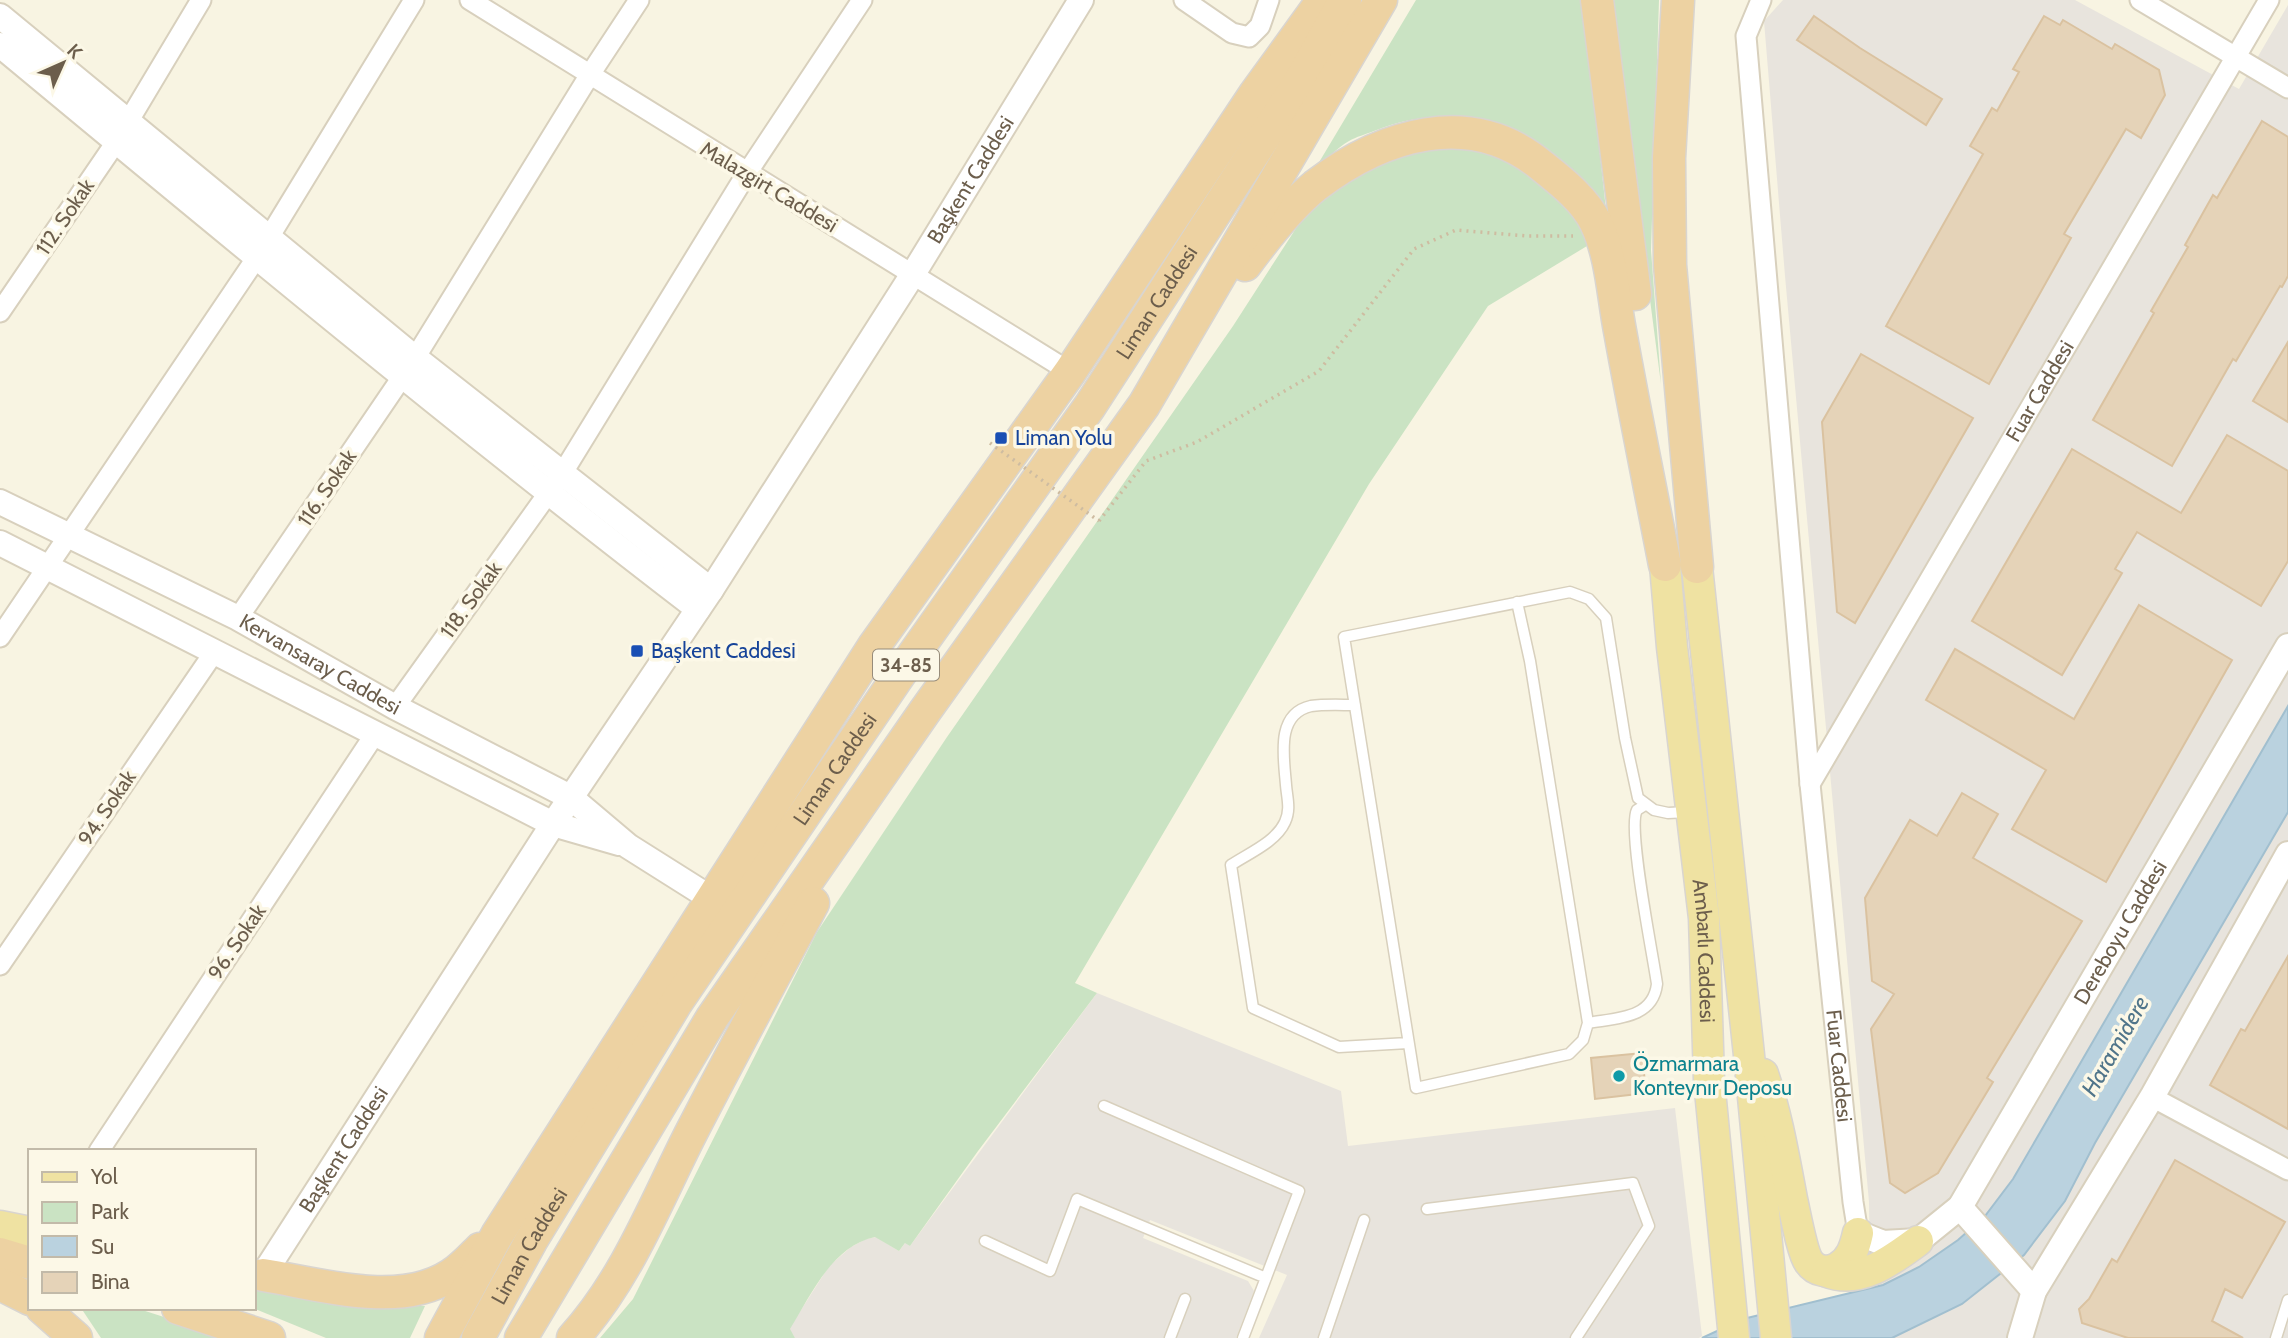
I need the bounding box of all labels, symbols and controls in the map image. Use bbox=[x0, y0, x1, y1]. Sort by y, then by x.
north arrow bbox=[28, 28, 98, 98]
text: K bbox=[62, 39, 87, 64]
street label: Başkent Caddesi bbox=[922, 111, 1019, 248]
street label: Malazgirt Caddesi bbox=[696, 136, 842, 237]
street label: 112. Sokak bbox=[30, 173, 99, 260]
street label: Liman Caddesi bbox=[1111, 241, 1202, 364]
street label: Fuar Caddesi bbox=[2000, 336, 2079, 446]
place label: Liman Yolu bbox=[1015, 425, 1113, 450]
marker: Liman Yolu bbox=[993, 430, 1009, 446]
street label: 116. Sokak bbox=[292, 444, 362, 531]
street label: 118. Sokak bbox=[435, 556, 507, 643]
street label: Kervansaray Caddesi bbox=[235, 608, 405, 720]
place label: Başkent Caddesi bbox=[651, 638, 796, 663]
marker: Başkent Caddesi bbox=[629, 643, 645, 659]
road number: 34-85 bbox=[873, 650, 939, 680]
street label: Liman Caddesi bbox=[788, 708, 882, 830]
street label: 94. Sokak bbox=[72, 765, 141, 850]
street label: Dereboyu Caddesi bbox=[2068, 856, 2172, 1009]
street label: Ambarlı Caddesi bbox=[1687, 877, 1720, 1023]
street label: 96. Sokak bbox=[202, 899, 271, 984]
water label: Haramidere bbox=[2075, 991, 2155, 1101]
street label: Fuar Caddesi bbox=[1821, 1008, 1858, 1123]
place label: Özmarmara Konteynır Deposu bbox=[1633, 1051, 1792, 1100]
marker: Özmarmara Konteynır Deposu bbox=[1611, 1068, 1627, 1084]
street label: Başkent Caddesi bbox=[294, 1082, 393, 1217]
legend bbox=[28, 1149, 256, 1310]
text: Yol bbox=[90, 1164, 118, 1189]
street label: Liman Caddesi bbox=[486, 1183, 572, 1309]
text: Park bbox=[91, 1199, 129, 1224]
text: Su bbox=[91, 1234, 114, 1259]
text: Bina bbox=[91, 1269, 130, 1294]

